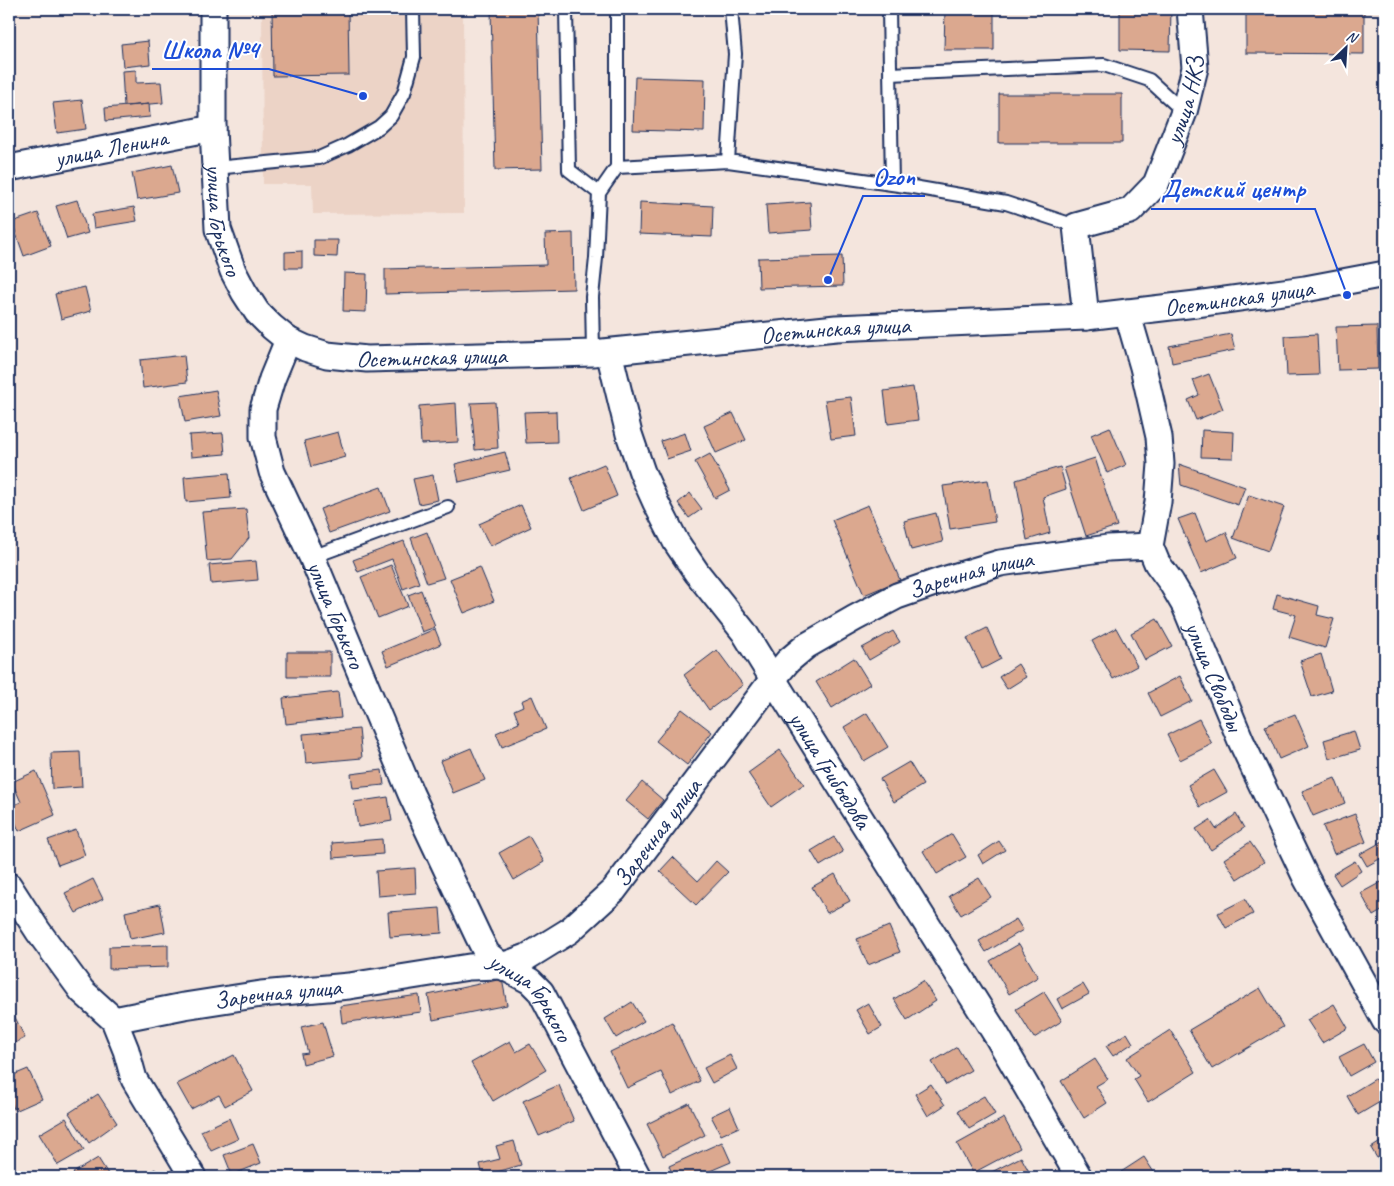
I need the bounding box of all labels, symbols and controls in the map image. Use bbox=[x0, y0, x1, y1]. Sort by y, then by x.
north arrow bbox=[1322, 22, 1372, 72]
text: N bbox=[1344, 27, 1361, 47]
callout: Школа №4 bbox=[152, 29, 269, 69]
text: Школа №4 bbox=[161, 34, 262, 66]
street label: улица НКЗ bbox=[1157, 54, 1210, 150]
street label: улица Ленина bbox=[50, 122, 172, 174]
callout: Ozon bbox=[863, 156, 925, 196]
street label: улица Горького bbox=[200, 161, 249, 281]
text: Ozon bbox=[873, 161, 915, 193]
callout: Детский центр bbox=[1151, 169, 1315, 209]
text: Детский центр bbox=[1161, 173, 1306, 205]
street label: Осетинская улица bbox=[1163, 272, 1318, 323]
street label: Осетинская улица bbox=[759, 310, 913, 351]
street label: Осетинская улица bbox=[355, 340, 509, 374]
street label: Заречная улица bbox=[904, 543, 1036, 606]
street label: улица Горького bbox=[300, 554, 372, 674]
street label: улица Свободы bbox=[1177, 615, 1251, 738]
street label: улица Грибоедова bbox=[781, 704, 879, 835]
street label: Заречная улица bbox=[607, 771, 709, 893]
street label: улица Горького bbox=[481, 945, 580, 1048]
street label: Заречная улица bbox=[212, 972, 344, 1016]

